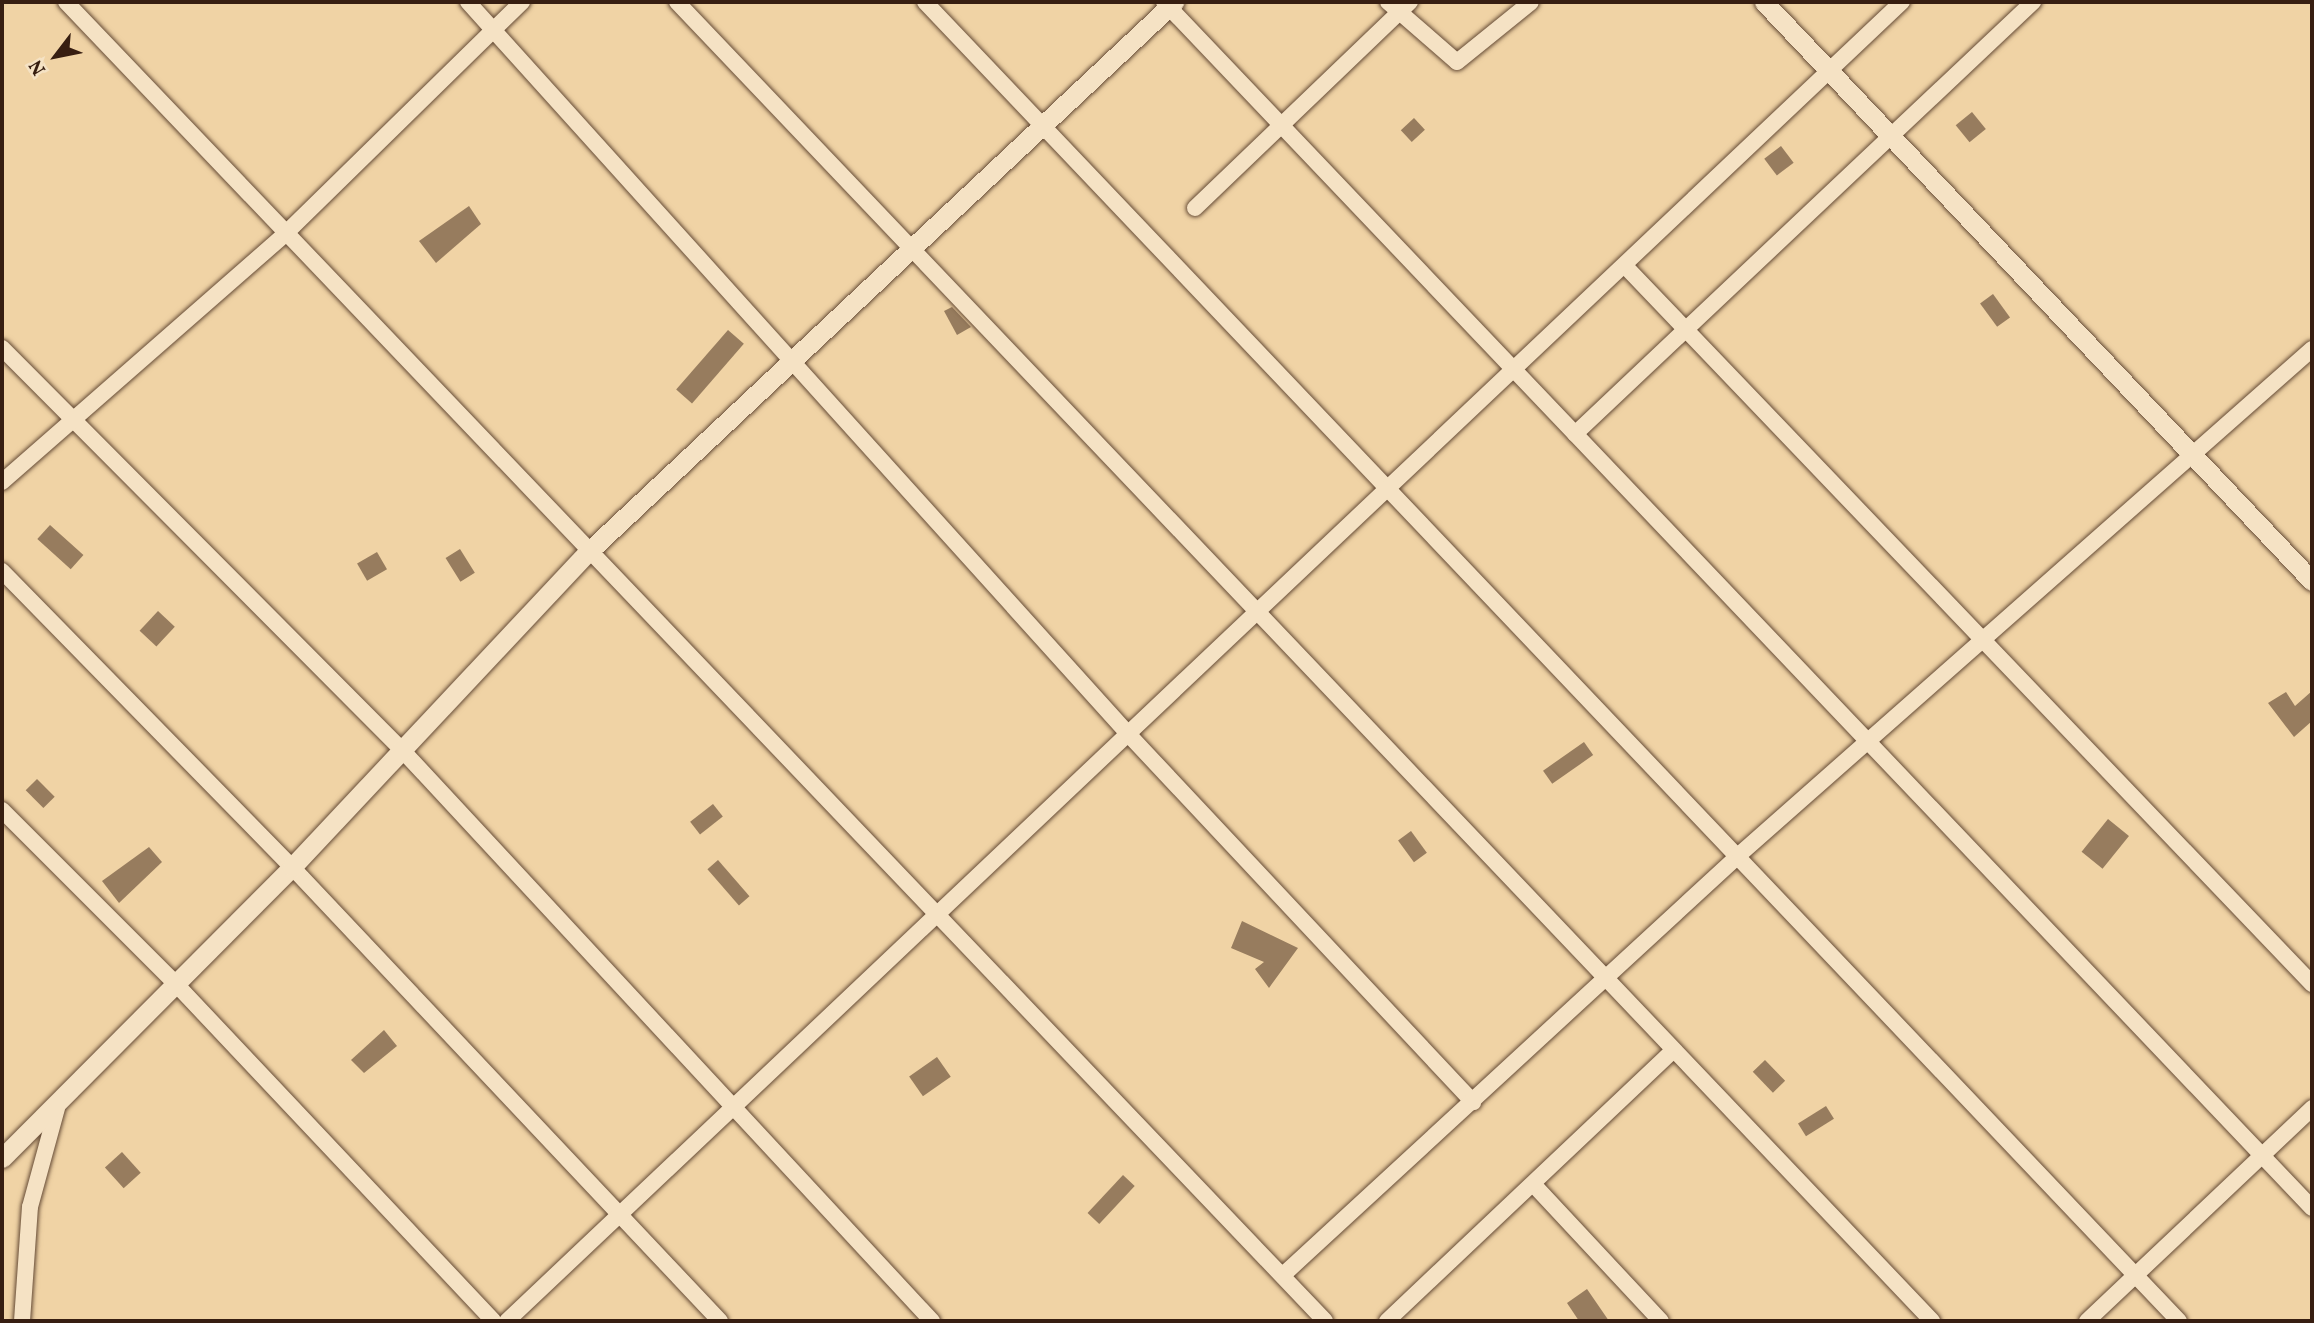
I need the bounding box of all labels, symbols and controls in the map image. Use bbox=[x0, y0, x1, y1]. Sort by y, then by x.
north arrow bbox=[21, 21, 91, 91]
text: N bbox=[24, 54, 53, 80]

